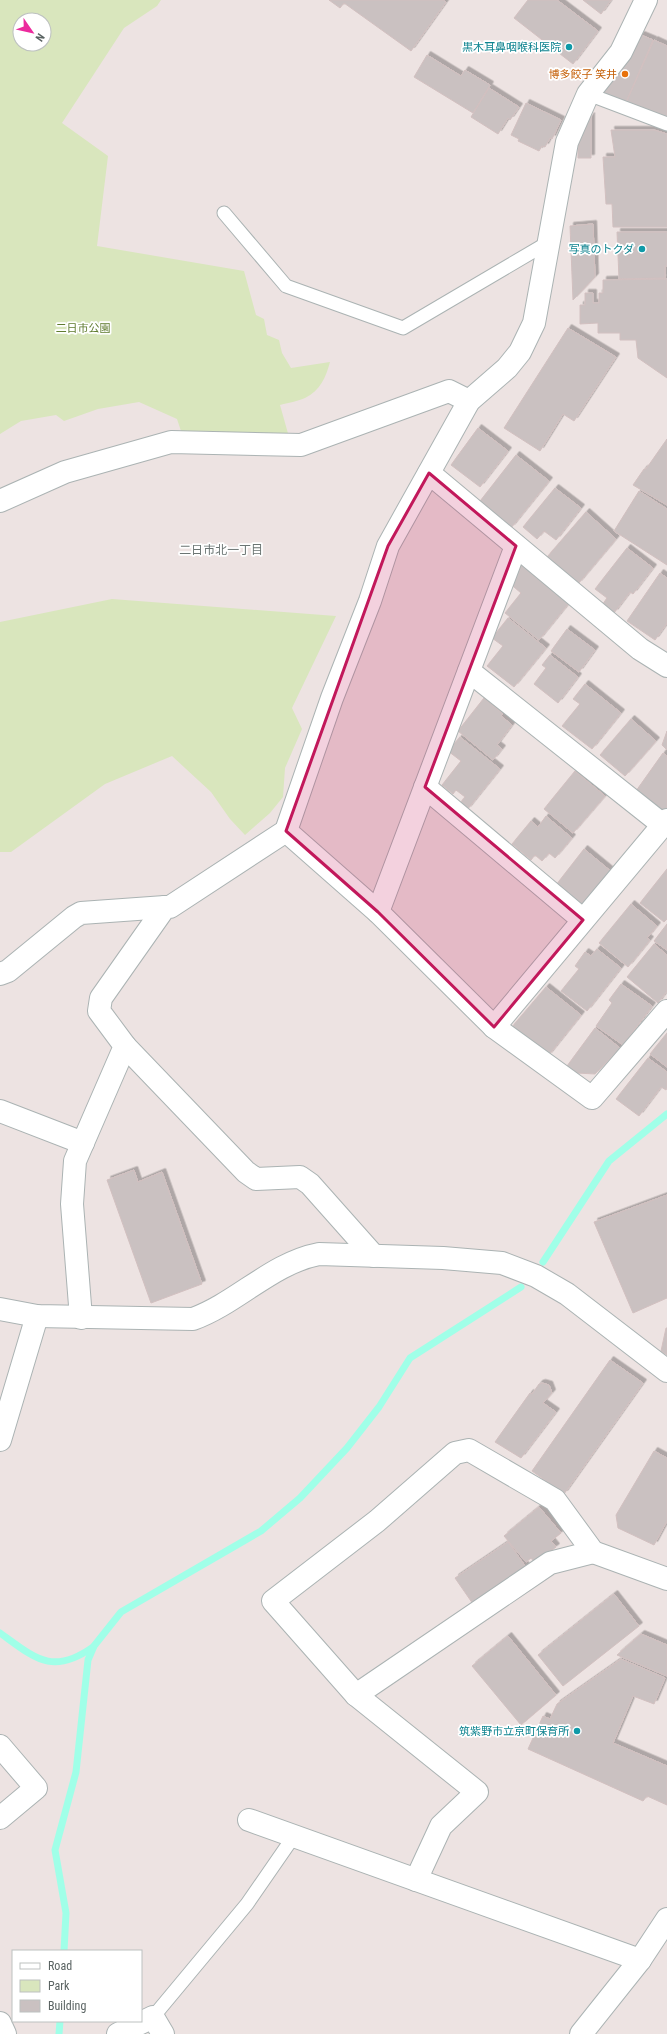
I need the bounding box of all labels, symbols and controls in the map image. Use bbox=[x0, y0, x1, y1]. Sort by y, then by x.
north arrow bbox=[12, 12, 52, 52]
text: N bbox=[32, 31, 47, 44]
place label: 黒木耳鼻咽喉科医院 bbox=[462, 41, 561, 54]
marker: 黒木耳鼻咽喉科医院 bbox=[564, 42, 574, 52]
place label: 博多餃子 笑井 bbox=[548, 68, 617, 81]
marker: 博多餃子 笑井 bbox=[620, 69, 630, 79]
place label: 写真のトクダ bbox=[568, 243, 634, 256]
marker: 写真のトクダ bbox=[637, 244, 647, 254]
park label: 二日市公園 bbox=[56, 322, 111, 335]
district label: 二日市北一丁目 bbox=[179, 543, 263, 557]
place label: 筑紫野市立京町保育所 bbox=[459, 1725, 570, 1738]
marker: 筑紫野市立京町保育所 bbox=[572, 1726, 582, 1736]
legend bbox=[12, 1950, 142, 2022]
text: Road bbox=[48, 1959, 72, 1973]
text: Park bbox=[48, 1979, 70, 1993]
text: Building bbox=[48, 1999, 86, 2013]

